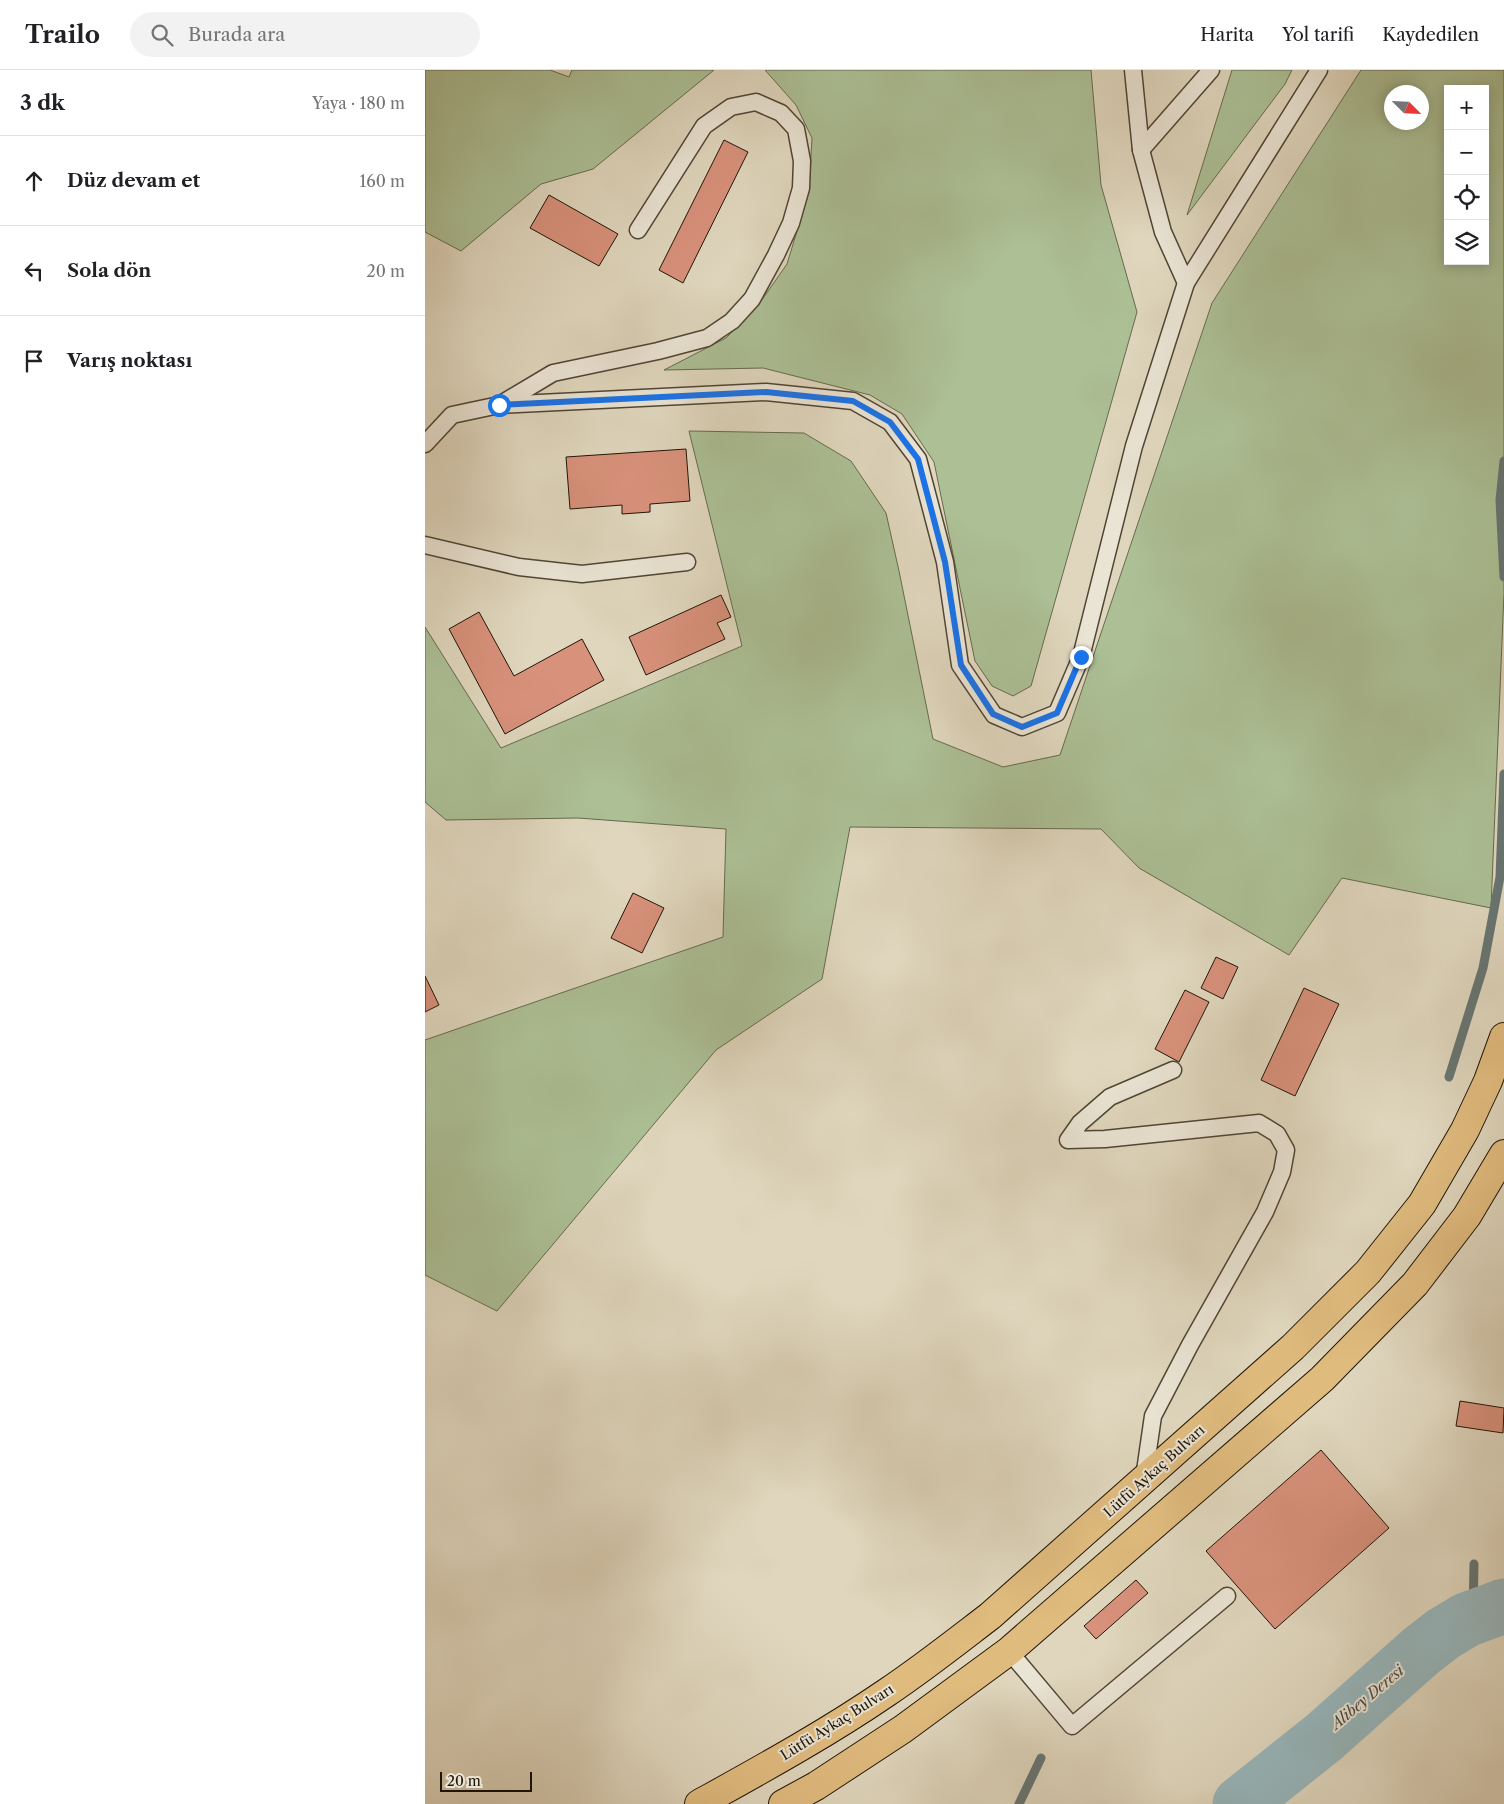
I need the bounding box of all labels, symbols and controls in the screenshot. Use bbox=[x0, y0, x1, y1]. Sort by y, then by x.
search box bbox=[130, 12, 480, 57]
text: Trailo bbox=[25, 20, 100, 49]
icon: search bbox=[148, 21, 176, 49]
text: Burada ara bbox=[188, 23, 285, 46]
text: Harita bbox=[1200, 24, 1254, 46]
text: Yol tarifi bbox=[1282, 24, 1354, 46]
text: Kaydedilen bbox=[1382, 24, 1479, 46]
north arrow bbox=[1384, 85, 1429, 130]
map controls bbox=[1444, 85, 1489, 265]
button: + bbox=[1444, 85, 1489, 130]
text: 3 dk bbox=[20, 90, 65, 115]
text: Yaya · 180 m bbox=[312, 93, 405, 113]
button: − bbox=[1444, 130, 1489, 175]
icon: ahead bbox=[20, 167, 48, 195]
text: Düz devam et bbox=[67, 169, 200, 192]
text: 160 m bbox=[360, 171, 405, 191]
button: locate bbox=[1444, 175, 1489, 220]
button: layers bbox=[1444, 220, 1489, 265]
icon: left bbox=[20, 257, 48, 285]
text: Sola dön bbox=[67, 259, 151, 282]
text: 20 m bbox=[366, 261, 405, 281]
icon: arrive bbox=[20, 347, 48, 375]
text: Varış noktası bbox=[67, 349, 192, 372]
route start bbox=[488, 394, 511, 417]
route end bbox=[1070, 646, 1093, 669]
street label: Lütfü Aykaç Bulvarı bbox=[1100, 1421, 1208, 1521]
water label: Alibey Deresi bbox=[1325, 1660, 1408, 1734]
street label: Lütfü Aykaç Bulvarı bbox=[777, 1680, 897, 1764]
scale bar bbox=[440, 1769, 533, 1792]
text: 20 m bbox=[447, 1772, 481, 1790]

